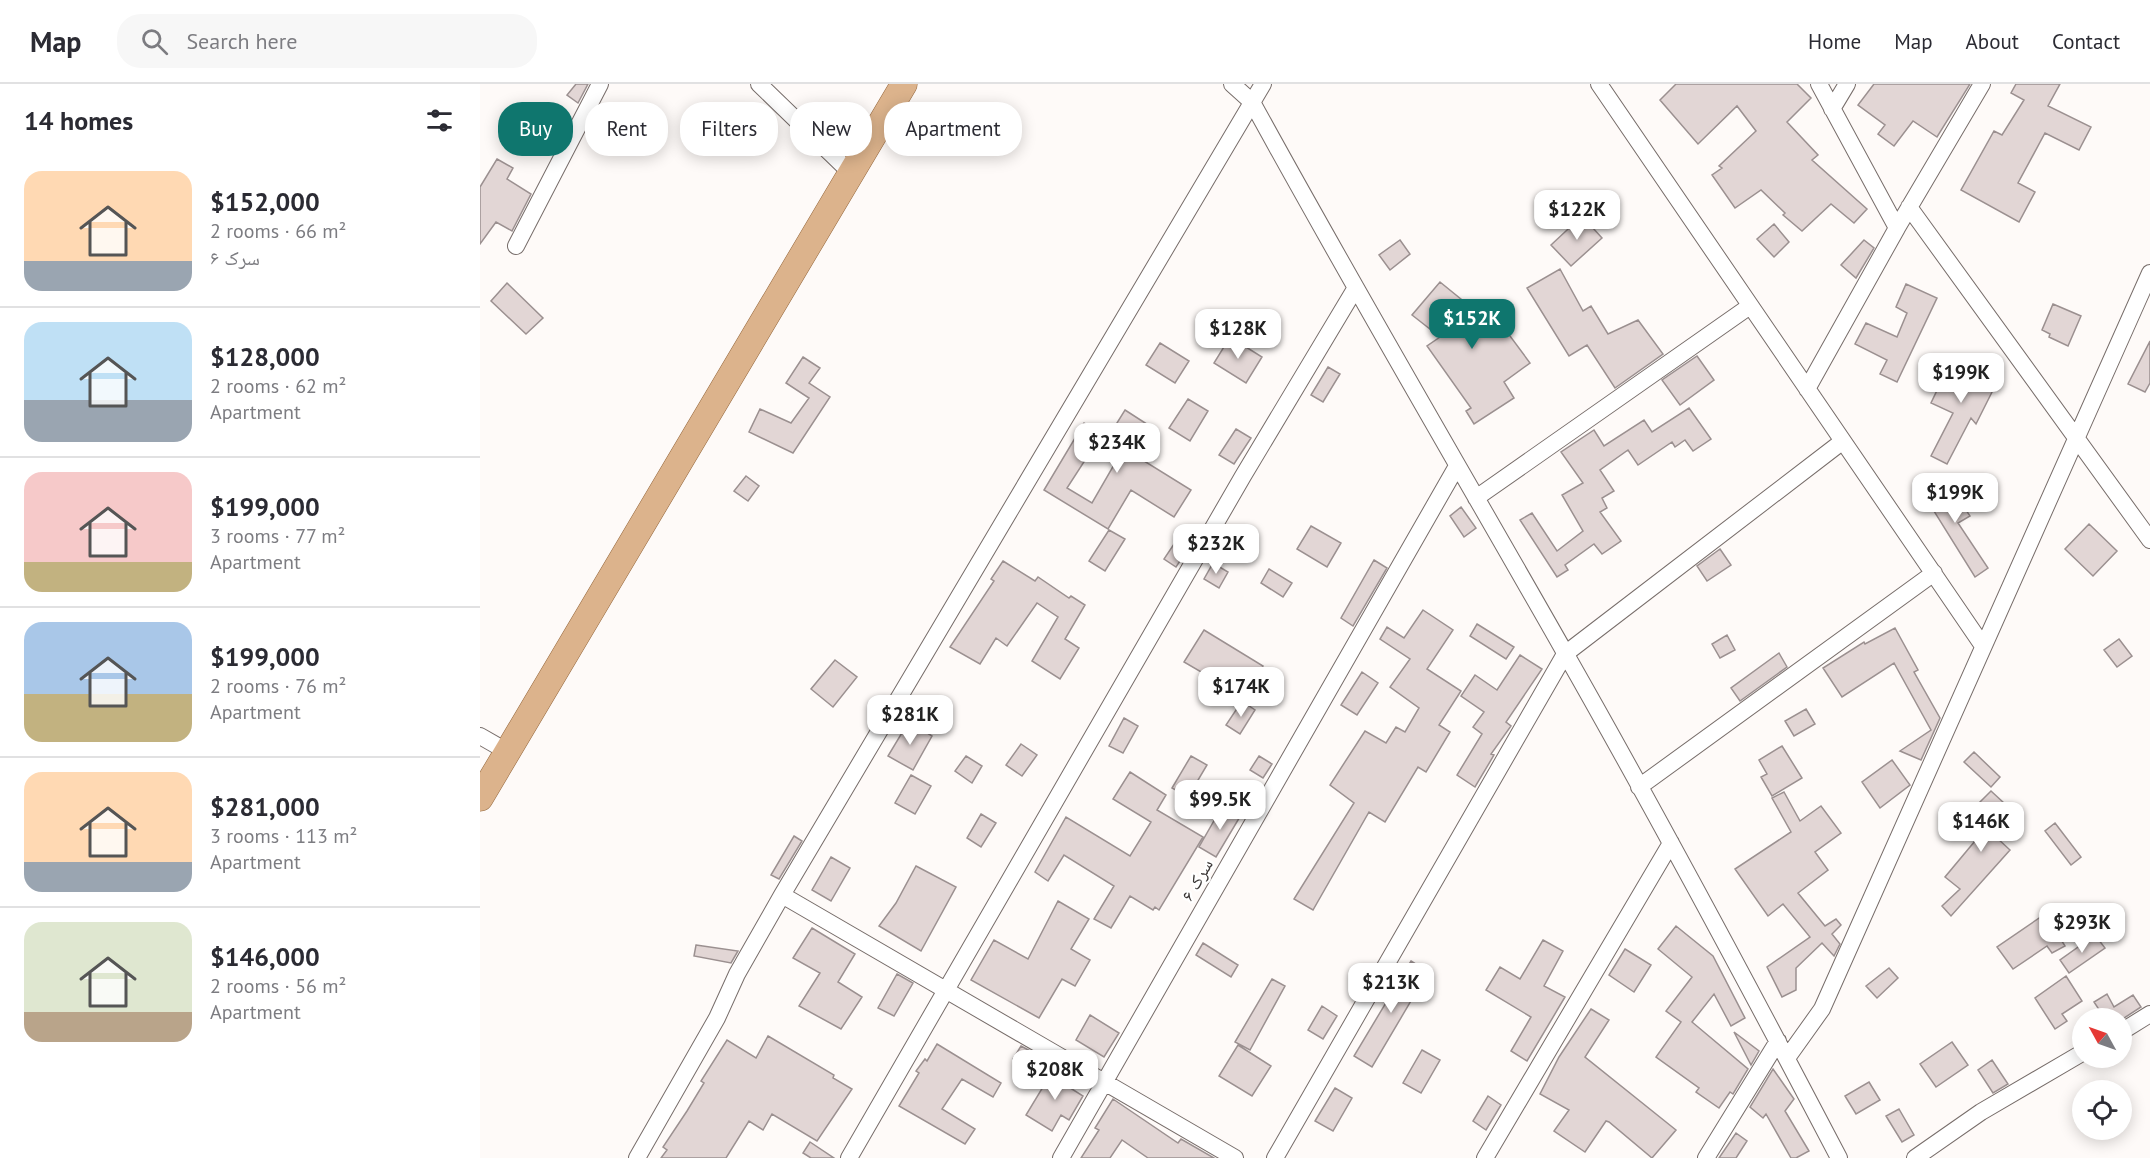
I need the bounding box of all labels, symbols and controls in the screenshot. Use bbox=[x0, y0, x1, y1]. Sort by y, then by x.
search box bbox=[117, 14, 537, 68]
text: Map bbox=[30, 23, 81, 60]
icon: search bbox=[138, 25, 171, 58]
text: Search here bbox=[186, 27, 297, 55]
text: Home bbox=[1808, 28, 1861, 55]
text: Map bbox=[1894, 28, 1933, 55]
text: About bbox=[1966, 28, 2019, 55]
text: Contact bbox=[2052, 28, 2120, 55]
chip: Buy bbox=[498, 102, 573, 156]
chip: Rent bbox=[585, 102, 668, 156]
chip: Filters bbox=[680, 102, 778, 156]
chip: New bbox=[790, 102, 872, 156]
chip: Apartment bbox=[884, 102, 1022, 156]
text: 14 homes bbox=[24, 104, 133, 137]
icon: filters bbox=[423, 104, 456, 137]
text: $152,000 bbox=[210, 185, 320, 218]
pin: $122K bbox=[1535, 190, 1619, 241]
icon: home bbox=[72, 195, 144, 267]
text: $122K bbox=[1548, 196, 1606, 222]
text: 2 rooms · 66 m² bbox=[210, 218, 346, 244]
text: سرک ۶ bbox=[210, 245, 260, 271]
pin: $152K bbox=[1430, 299, 1514, 350]
text: $152K bbox=[1443, 305, 1501, 331]
pin: $128K bbox=[1196, 309, 1280, 360]
text: $128K bbox=[1209, 315, 1267, 341]
text: $128,000 bbox=[210, 340, 320, 373]
icon: home bbox=[72, 346, 144, 418]
pin: $199K bbox=[1919, 353, 2003, 404]
text: $199K bbox=[1932, 359, 1990, 385]
text: 2 rooms · 62 m² bbox=[210, 373, 346, 399]
text: Apartment bbox=[210, 399, 301, 425]
pin: $234K bbox=[1075, 423, 1159, 474]
text: $234K bbox=[1088, 429, 1146, 455]
pin: $199K bbox=[1913, 473, 1997, 524]
text: $199K bbox=[1926, 479, 1984, 505]
text: $199,000 bbox=[210, 490, 320, 523]
icon: home bbox=[72, 496, 144, 568]
text: 3 rooms · 77 m² bbox=[210, 523, 345, 549]
pin: $232K bbox=[1174, 524, 1258, 575]
text: $232K bbox=[1187, 530, 1245, 556]
text: Apartment bbox=[210, 549, 301, 575]
text: $199,000 bbox=[210, 640, 320, 673]
icon: home bbox=[72, 646, 144, 718]
pin: $174K bbox=[1199, 667, 1283, 718]
text: 2 rooms · 76 m² bbox=[210, 673, 346, 699]
text: $174K bbox=[1212, 673, 1270, 699]
pin: $281K bbox=[868, 695, 952, 746]
text: Apartment bbox=[210, 699, 301, 725]
text: $281K bbox=[881, 701, 939, 727]
pin: $99.5K bbox=[1171, 780, 1269, 831]
text: $99.5K bbox=[1189, 786, 1251, 812]
text: $281,000 bbox=[210, 790, 320, 823]
icon: home bbox=[72, 796, 144, 868]
pin: $146K bbox=[1939, 802, 2023, 853]
text: $146K bbox=[1952, 808, 2010, 834]
text: 3 rooms · 113 m² bbox=[210, 823, 357, 849]
text: Apartment bbox=[210, 849, 301, 875]
street label: سرک ۶ bbox=[1175, 855, 1218, 905]
pin: $293K bbox=[2040, 903, 2124, 954]
text: $293K bbox=[2053, 909, 2111, 935]
text: $146,000 bbox=[210, 940, 320, 973]
icon: home bbox=[72, 946, 144, 1018]
pin: $213K bbox=[1349, 963, 1433, 1014]
text: $213K bbox=[1362, 969, 1420, 995]
text: 2 rooms · 56 m² bbox=[210, 973, 346, 999]
text: Apartment bbox=[210, 999, 301, 1025]
north arrow bbox=[2072, 1008, 2132, 1068]
map controls bbox=[2072, 1008, 2132, 1140]
pin: $208K bbox=[1013, 1050, 1097, 1101]
text: $208K bbox=[1026, 1056, 1084, 1082]
button: locate bbox=[2072, 1080, 2132, 1140]

